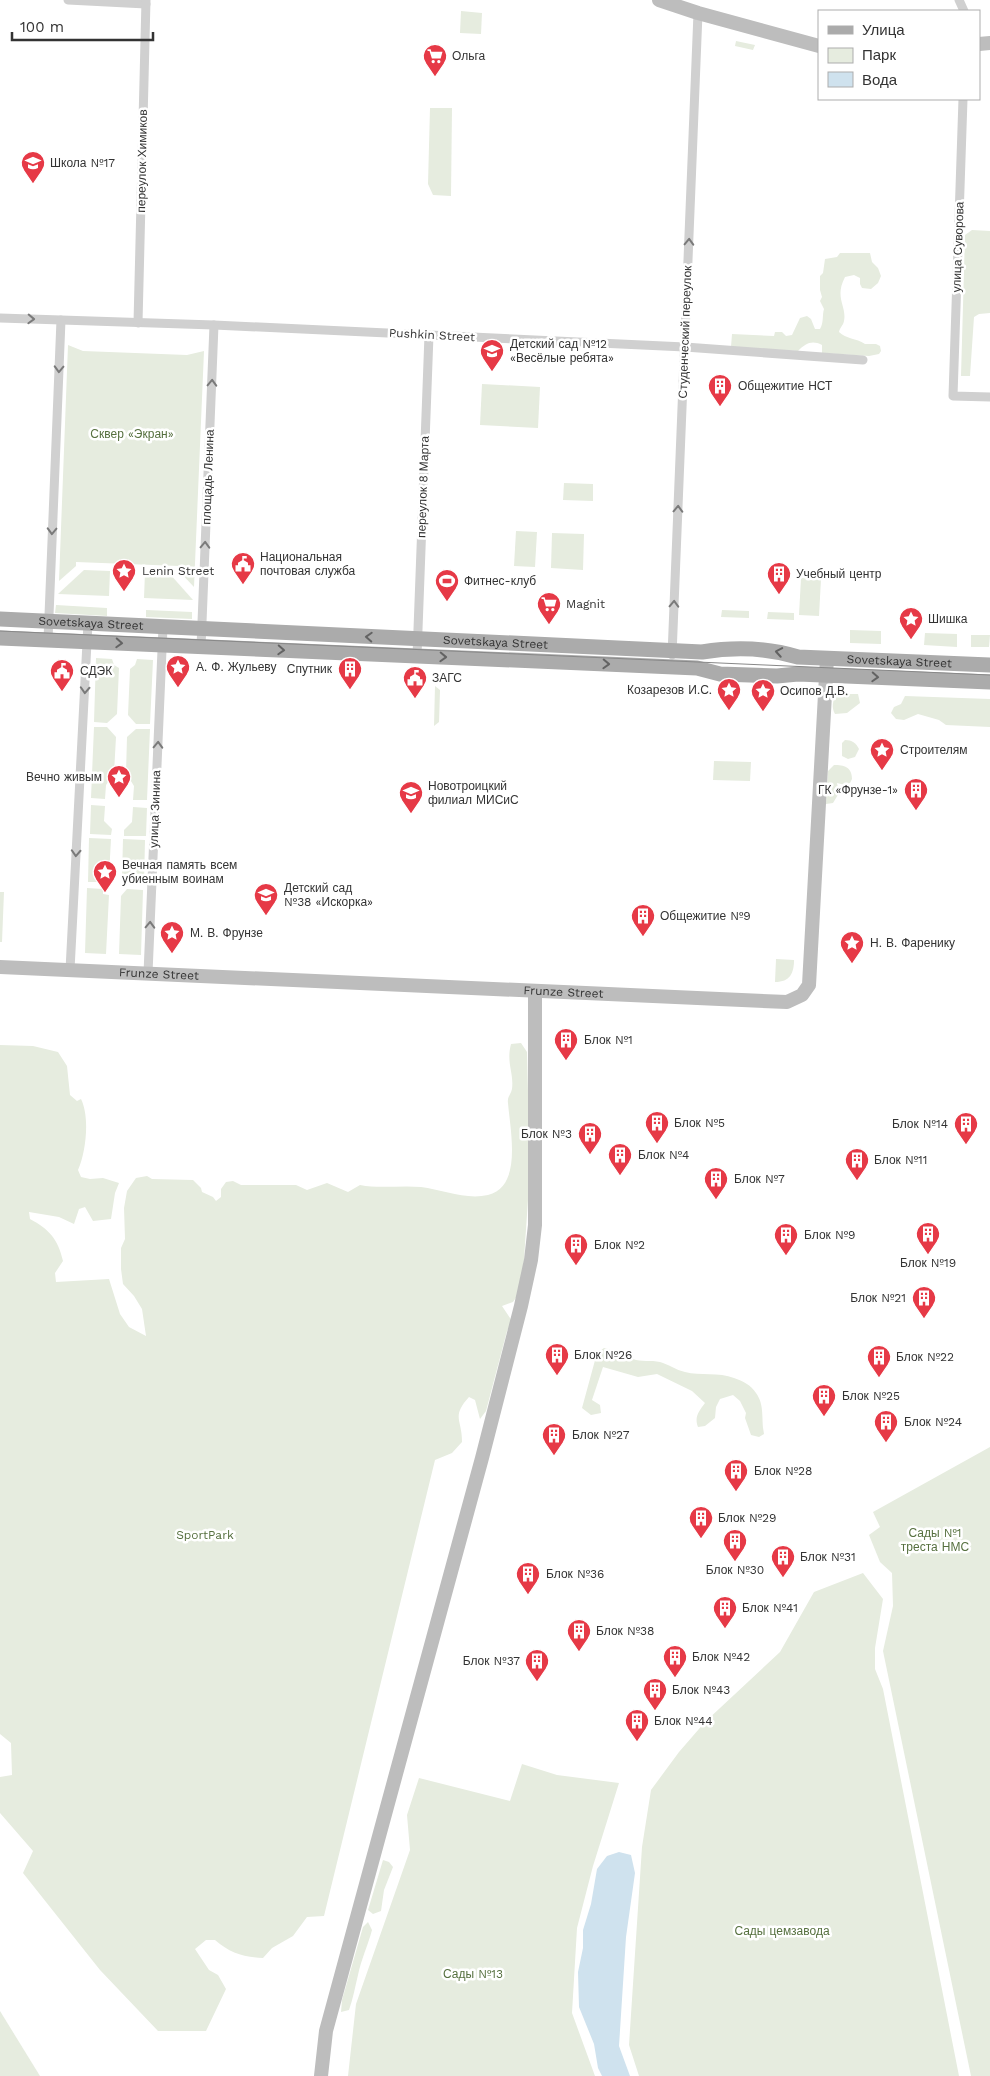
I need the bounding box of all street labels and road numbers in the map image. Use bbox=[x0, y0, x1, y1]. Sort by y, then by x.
street label: переулок Химиков bbox=[134, 109, 150, 213]
street label: улица Суворова bbox=[949, 201, 967, 293]
street label: Студенческий переулок bbox=[676, 265, 694, 399]
street label: Pushkin Street bbox=[389, 326, 475, 344]
street label: площадь Ленина bbox=[199, 429, 217, 525]
street label: переулок 8 Марта bbox=[414, 435, 432, 538]
street label: Sovetskaya Street bbox=[38, 614, 144, 633]
street label: Sovetskaya Street bbox=[443, 633, 548, 652]
street label: Sovetskaya Street bbox=[846, 652, 952, 670]
street label: улица Зинина bbox=[147, 770, 163, 848]
street label: Frunze Street bbox=[119, 965, 199, 983]
street label: Frunze Street bbox=[523, 983, 604, 1001]

